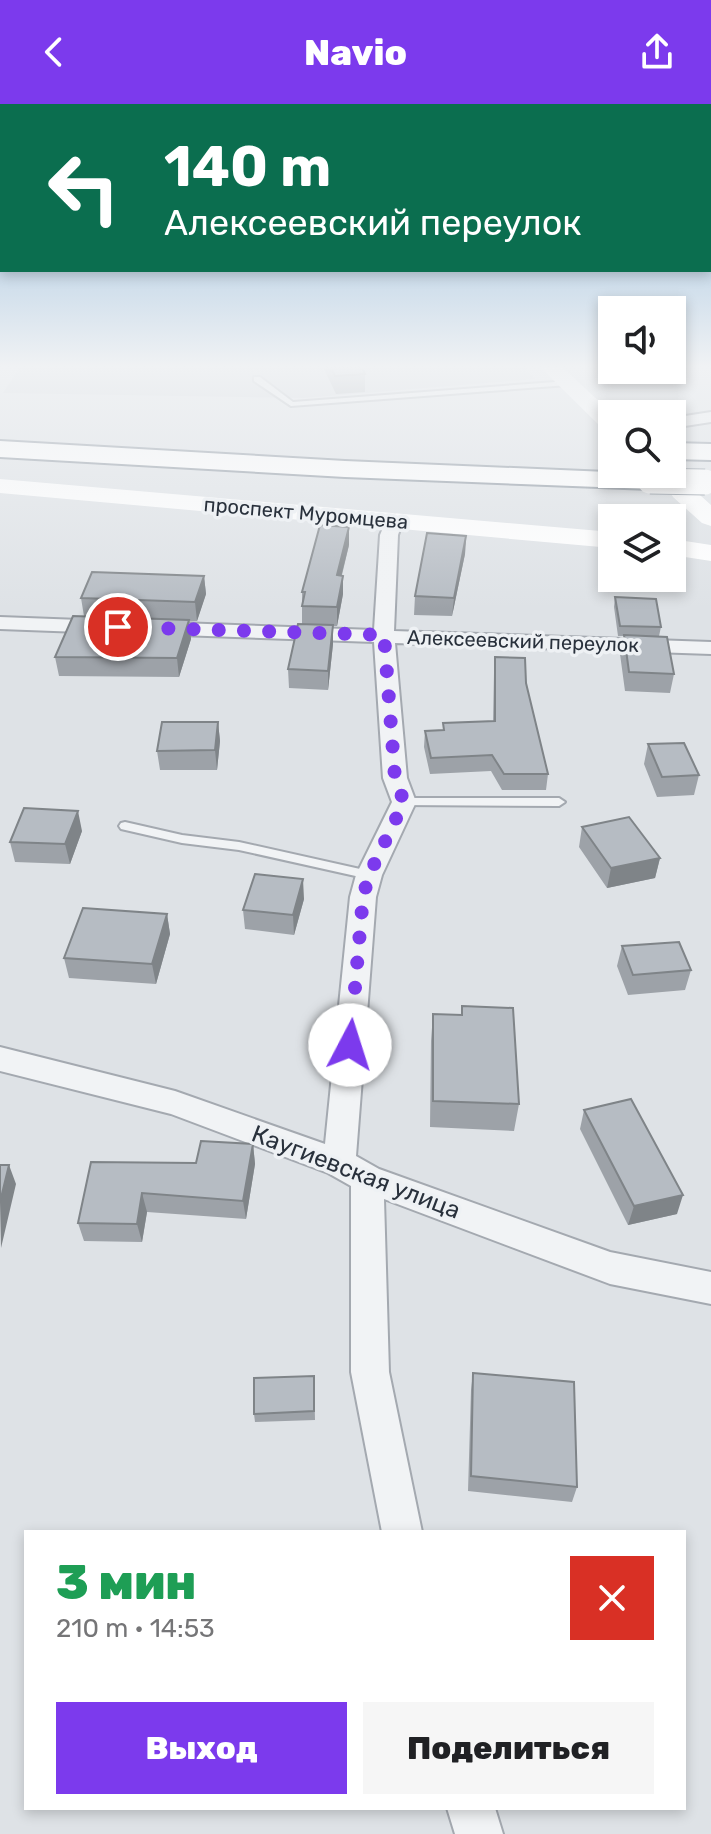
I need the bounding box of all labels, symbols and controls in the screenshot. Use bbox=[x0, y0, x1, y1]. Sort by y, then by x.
icon: back bbox=[32, 30, 76, 74]
icon: share bbox=[635, 30, 679, 74]
text: Navio bbox=[304, 31, 407, 74]
text: 140 m bbox=[164, 134, 331, 200]
icon: left bbox=[32, 136, 136, 240]
text: Алексеевский переулок bbox=[164, 201, 582, 244]
map controls bbox=[598, 296, 686, 592]
button: sound bbox=[598, 296, 686, 384]
button: search bbox=[598, 400, 686, 488]
street label: проспект Муромцева bbox=[203, 492, 409, 534]
button: layers bbox=[598, 504, 686, 592]
pin bbox=[84, 593, 152, 661]
icon: arrive bbox=[96, 605, 140, 649]
street label: Алексеевский переулок bbox=[407, 625, 640, 657]
position arrow bbox=[308, 1003, 392, 1087]
street label: Каугиевская улица bbox=[248, 1119, 464, 1225]
text: 3 мин bbox=[56, 1554, 196, 1611]
button: close bbox=[570, 1556, 654, 1640]
text: 210 m · 14:53 bbox=[56, 1613, 215, 1644]
button: Выход bbox=[56, 1702, 347, 1794]
button: Поделиться bbox=[363, 1702, 654, 1794]

